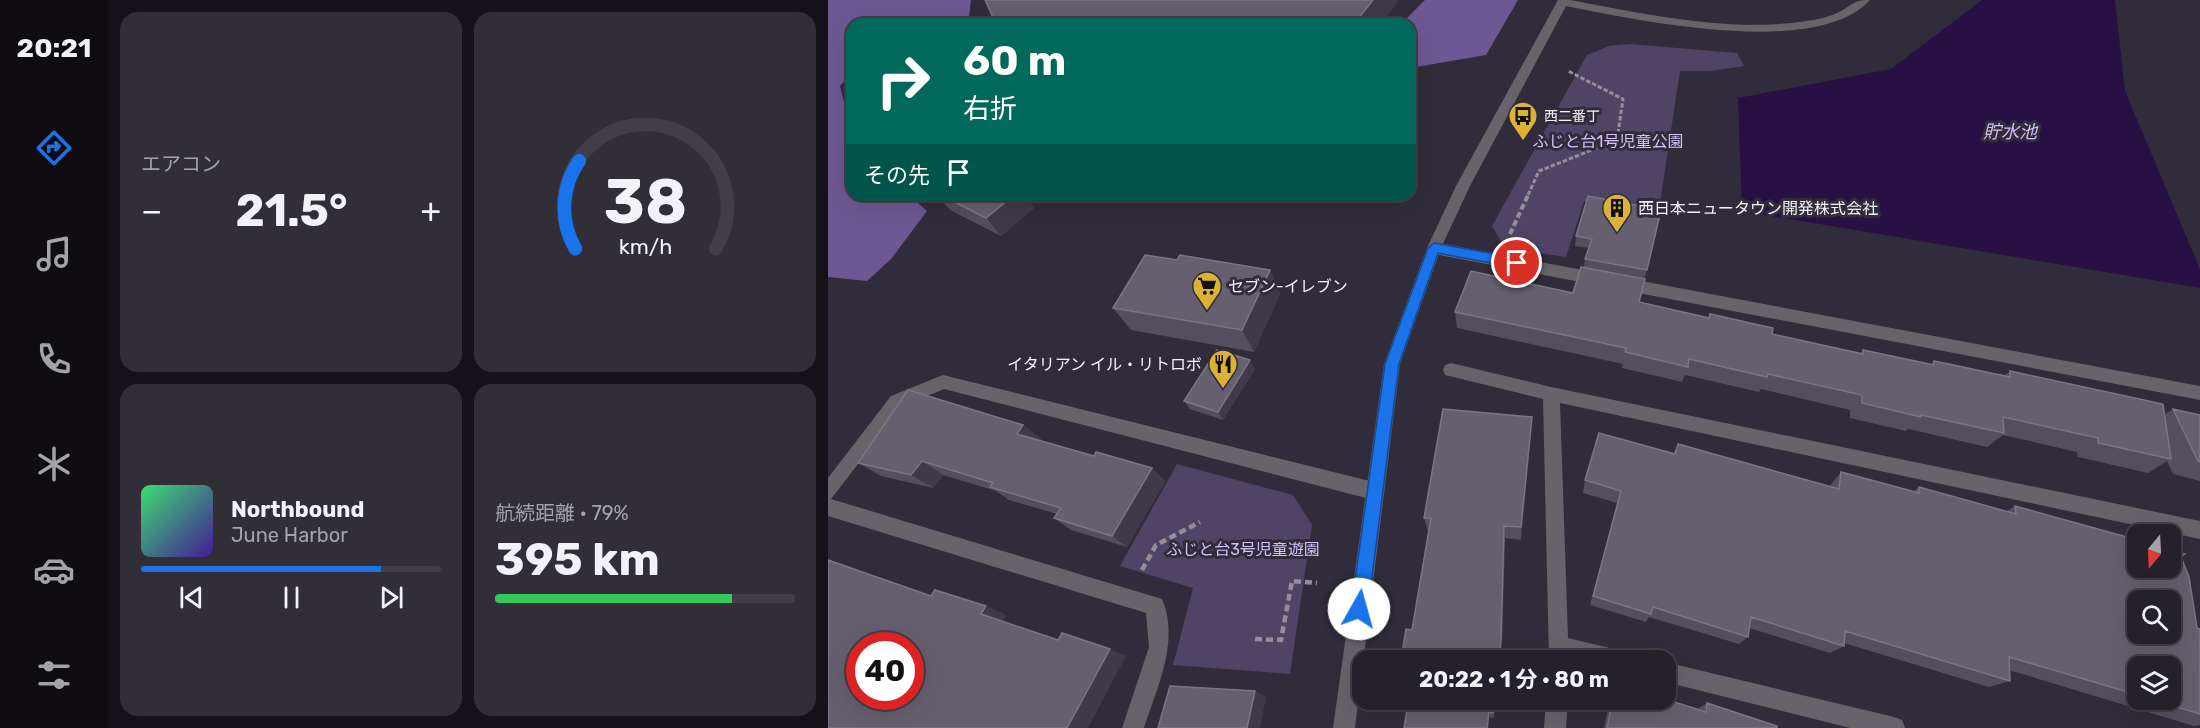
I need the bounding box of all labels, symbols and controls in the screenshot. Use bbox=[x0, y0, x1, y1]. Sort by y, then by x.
text: 20:21 bbox=[17, 32, 91, 64]
text: 60 m bbox=[963, 36, 1066, 86]
icon: right bbox=[864, 42, 942, 120]
text: 右折 bbox=[963, 93, 1017, 125]
bus stop icon: 西二番丁 bbox=[1507, 100, 1539, 142]
place label: 西二番丁 bbox=[1544, 108, 1600, 125]
water label: 貯水池 bbox=[1983, 121, 2039, 143]
icon: directions bbox=[33, 127, 75, 169]
park label: ふじと台1号児童公園 bbox=[1533, 132, 1683, 151]
text: エアコン bbox=[141, 152, 221, 176]
icon: arrive bbox=[942, 156, 975, 189]
text: その先 bbox=[864, 162, 930, 189]
text: 38 bbox=[603, 165, 687, 239]
text: 21.5° bbox=[235, 184, 347, 237]
text: − bbox=[141, 191, 162, 230]
text: + bbox=[420, 191, 441, 230]
building icon: 西日本ニュータウン開発株式会社 bbox=[1601, 192, 1633, 234]
place label: 西日本ニュータウン開発株式会社 bbox=[1638, 199, 1878, 218]
icon: music bbox=[33, 233, 75, 275]
text: km/h bbox=[618, 234, 672, 259]
pin bbox=[1491, 237, 1542, 288]
icon: arrive bbox=[1500, 246, 1533, 279]
supermarket icon: セブン-イレブン bbox=[1191, 270, 1223, 312]
place label: セブン-イレブン bbox=[1228, 277, 1348, 296]
icon: phone bbox=[33, 338, 75, 380]
restaurant icon: イタリアン イル・リトロボ bbox=[1207, 348, 1239, 390]
place label: イタリアン イル・リトロボ bbox=[1007, 355, 1202, 374]
icon: climate bbox=[33, 443, 75, 485]
text: Northbound bbox=[231, 496, 364, 523]
text: 航続距離 · 79% bbox=[495, 501, 629, 525]
text: June Harbor bbox=[231, 523, 348, 547]
north arrow bbox=[2127, 524, 2181, 578]
map controls bbox=[2127, 524, 2181, 710]
text: 395 km bbox=[495, 533, 660, 586]
park label: ふじと台3号児童遊園 bbox=[1166, 540, 1320, 559]
icon: car bbox=[33, 549, 75, 591]
position arrow bbox=[1327, 577, 1391, 641]
icon: previous bbox=[175, 581, 208, 614]
icon: pause bbox=[275, 581, 308, 614]
icon: next bbox=[375, 581, 408, 614]
button: search bbox=[2127, 590, 2181, 644]
speed limit sign: 40 bbox=[846, 632, 924, 710]
icon: filters bbox=[33, 654, 75, 696]
button: layers bbox=[2127, 656, 2181, 710]
text: 20:22 · 1 分 · 80 m bbox=[1419, 666, 1609, 693]

